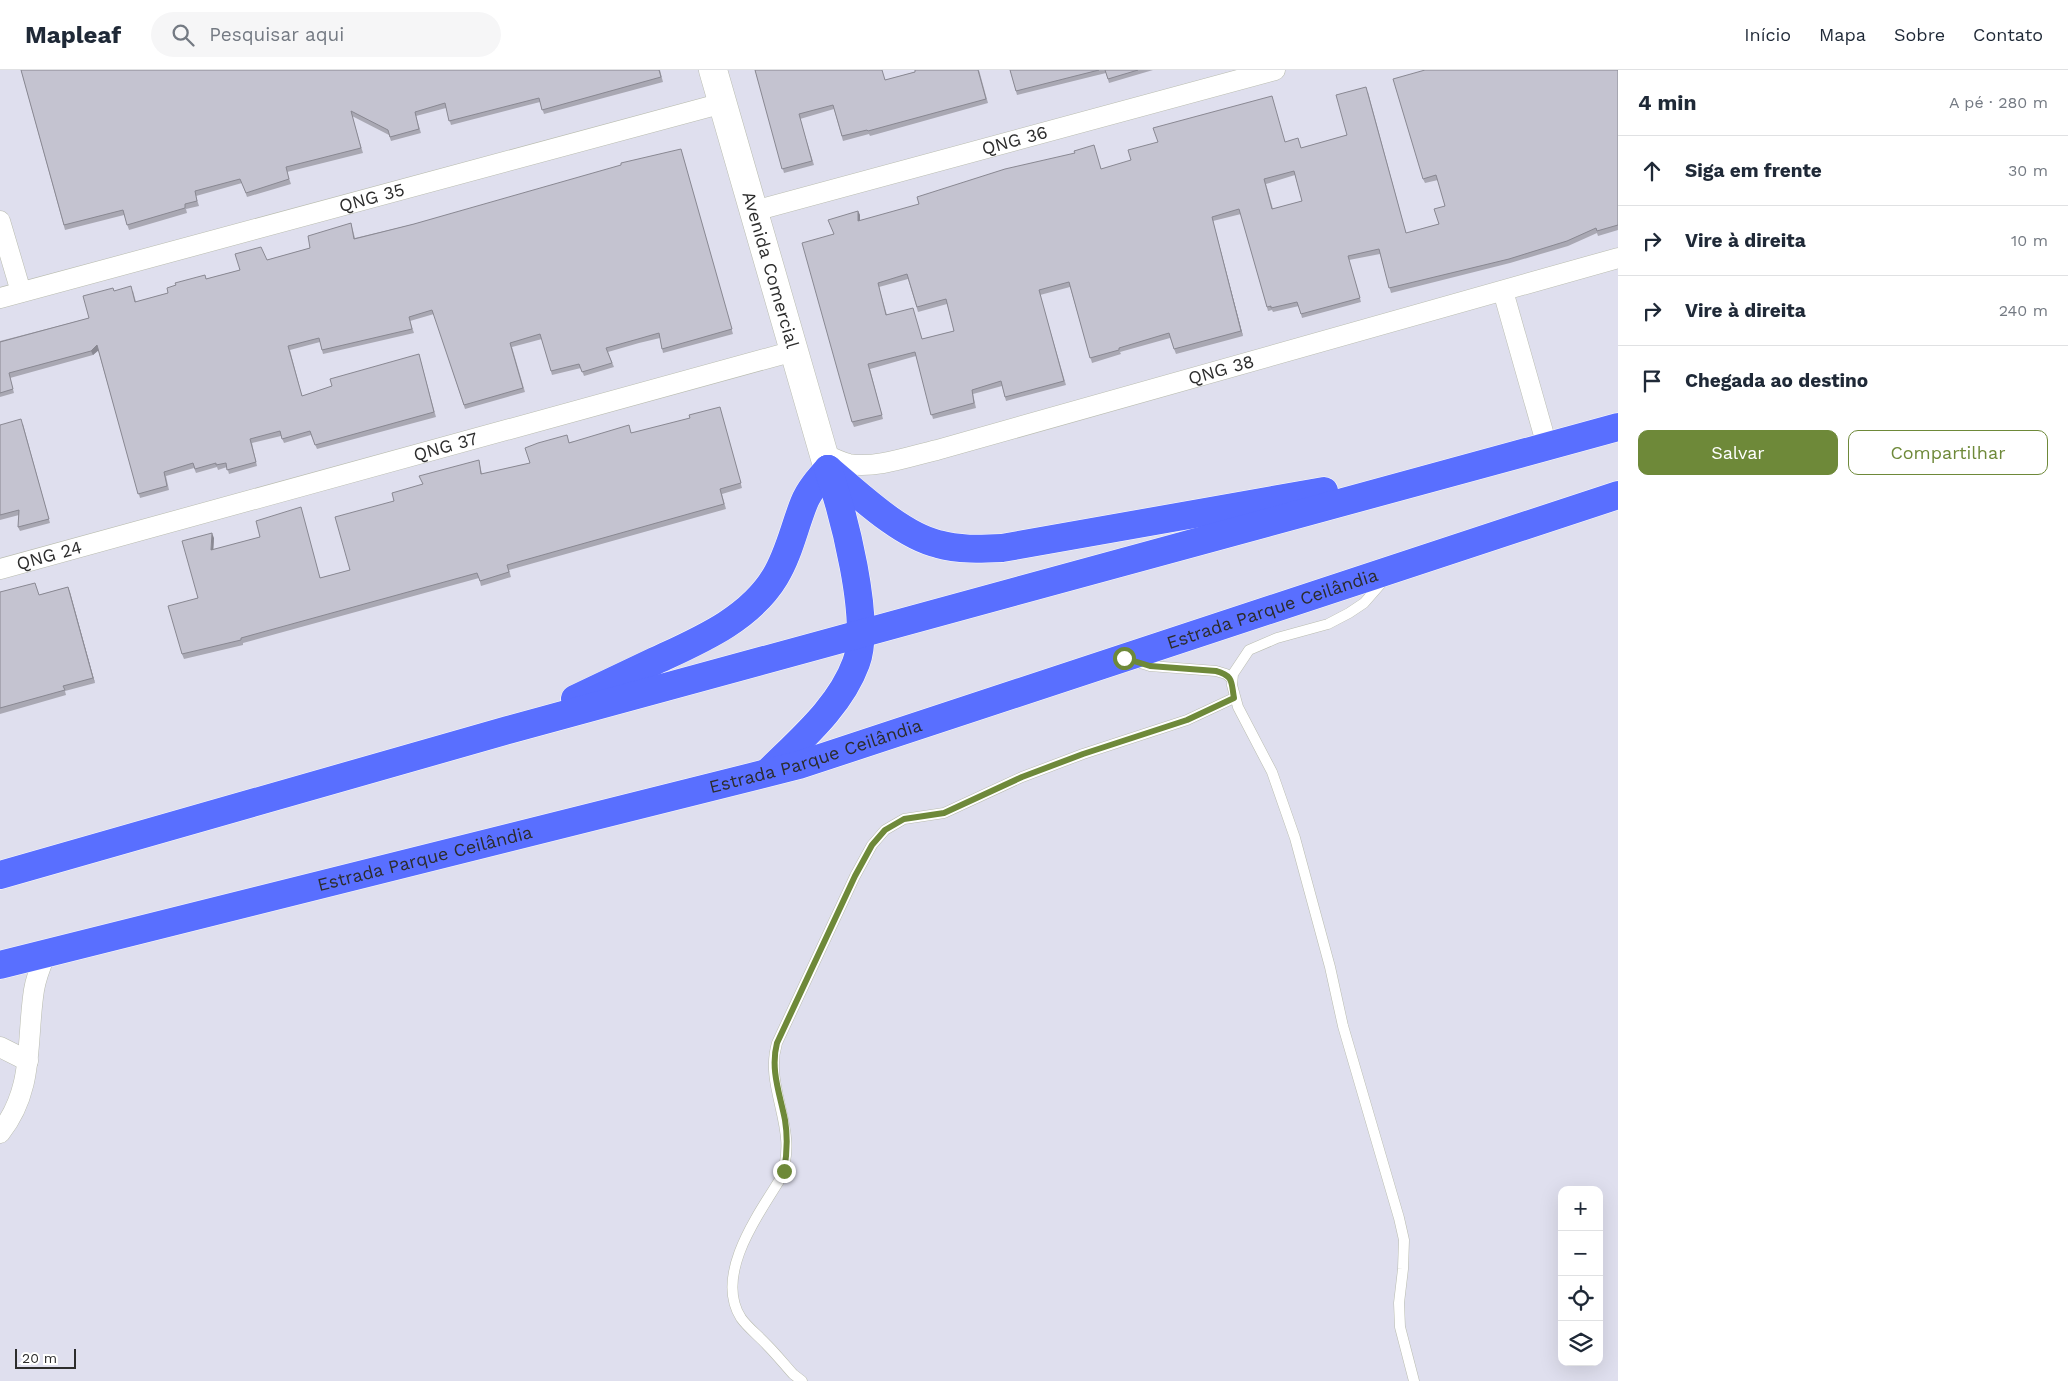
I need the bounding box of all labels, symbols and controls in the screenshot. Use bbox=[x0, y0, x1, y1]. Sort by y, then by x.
search box bbox=[151, 12, 501, 57]
text: Mapleaf bbox=[25, 21, 121, 49]
icon: search bbox=[169, 21, 197, 49]
text: Pesquisar aqui bbox=[209, 23, 344, 46]
text: Início bbox=[1744, 24, 1791, 45]
text: Mapa bbox=[1819, 24, 1866, 45]
text: Sobre bbox=[1894, 24, 1945, 45]
text: Contato bbox=[1973, 24, 2043, 45]
text: 4 min bbox=[1638, 90, 1696, 115]
text: A pé · 280 m bbox=[1949, 93, 2048, 112]
street label: QNG 36 bbox=[979, 121, 1050, 159]
icon: ahead bbox=[1638, 157, 1666, 185]
text: Siga em frente bbox=[1685, 159, 1822, 182]
text: 30 m bbox=[2008, 161, 2048, 180]
street label: QNG 35 bbox=[337, 178, 407, 216]
street label: Avenida Comercial bbox=[738, 189, 804, 351]
icon: right bbox=[1638, 227, 1666, 255]
text: Vire à direita bbox=[1685, 229, 1806, 252]
text: 10 m bbox=[2011, 231, 2048, 250]
icon: right bbox=[1638, 297, 1666, 325]
text: Vire à direita bbox=[1685, 299, 1806, 322]
text: 240 m bbox=[1999, 301, 2048, 320]
street label: QNG 38 bbox=[1186, 350, 1256, 389]
icon: arrive bbox=[1638, 367, 1666, 395]
text: Chegada ao destino bbox=[1685, 369, 1868, 392]
street label: QNG 37 bbox=[411, 427, 480, 465]
button: Salvar bbox=[1638, 430, 1838, 475]
button: Compartilhar bbox=[1848, 430, 2048, 475]
street label: QNG 24 bbox=[14, 536, 84, 574]
street label: Estrada Parque Ceilândia bbox=[1164, 564, 1380, 653]
route start bbox=[1113, 647, 1136, 670]
street label: Estrada Parque Ceilândia bbox=[707, 714, 924, 797]
street label: Estrada Parque Ceilândia bbox=[315, 821, 534, 895]
route end bbox=[773, 1160, 796, 1183]
map controls bbox=[1558, 1186, 1603, 1366]
button: + bbox=[1558, 1186, 1603, 1231]
button: − bbox=[1558, 1231, 1603, 1276]
button: locate bbox=[1558, 1276, 1603, 1321]
button: layers bbox=[1558, 1321, 1603, 1366]
scale bar bbox=[15, 1346, 76, 1369]
text: 20 m bbox=[22, 1350, 57, 1366]

